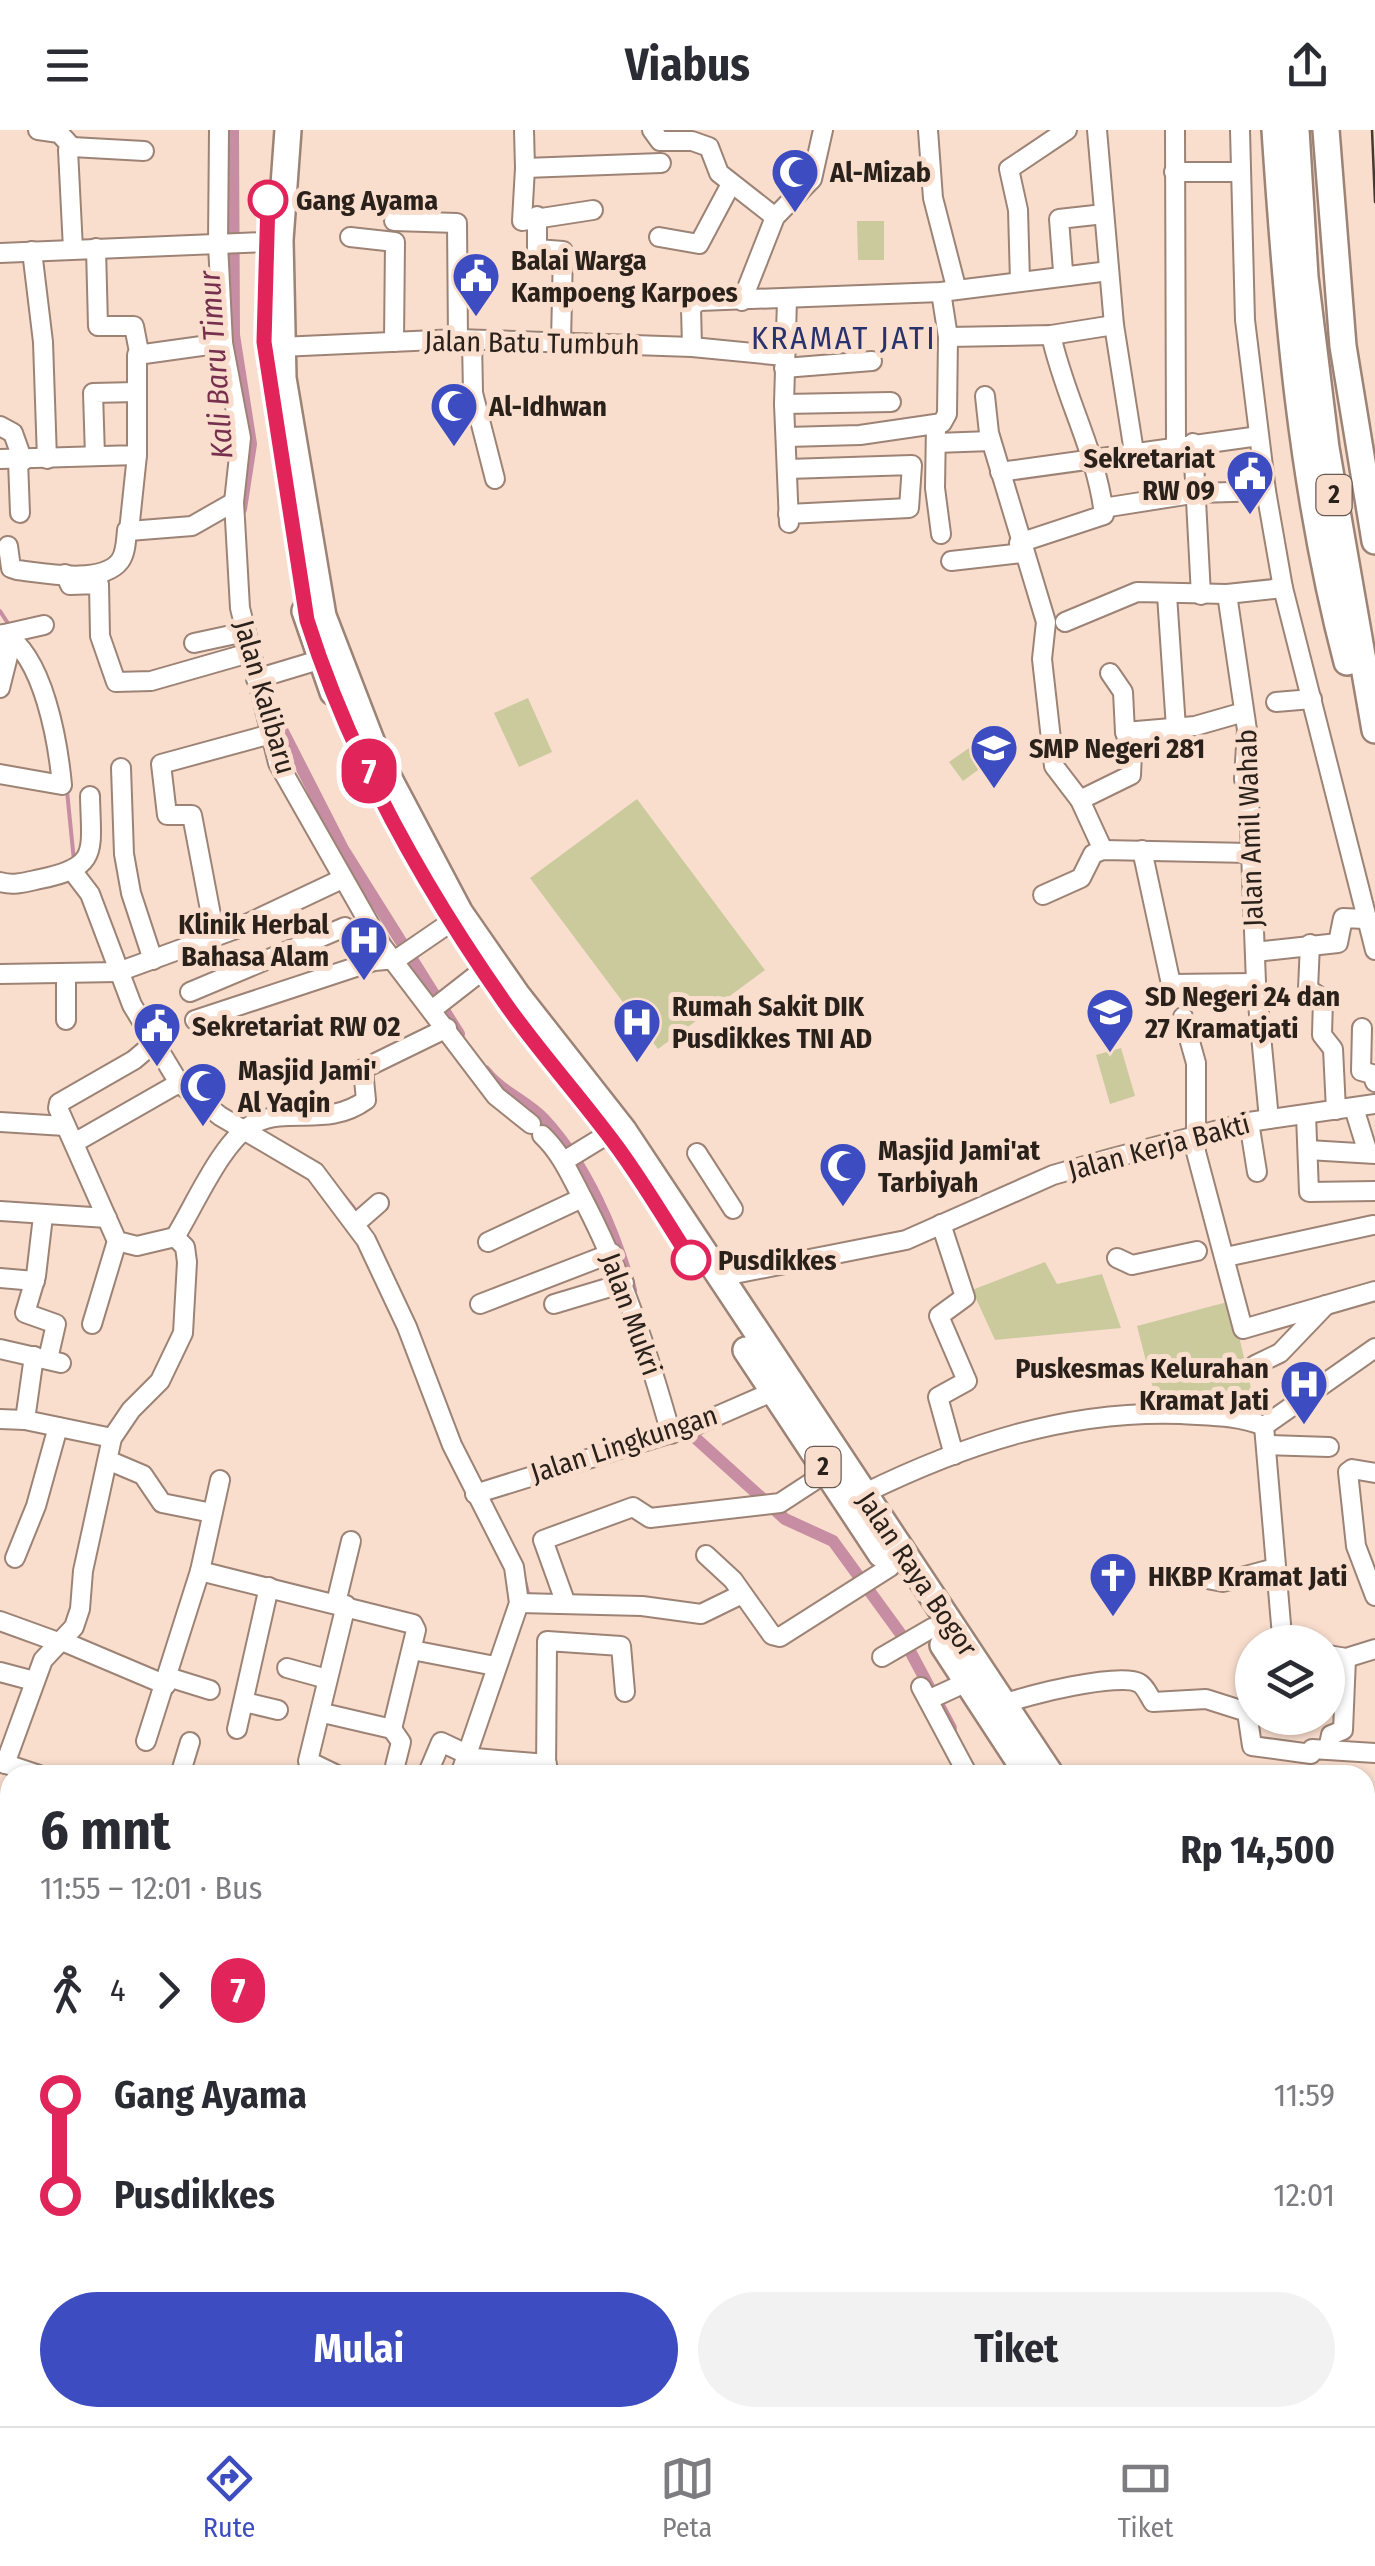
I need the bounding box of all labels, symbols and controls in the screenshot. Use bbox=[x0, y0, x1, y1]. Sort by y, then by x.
icon: menu bbox=[40, 38, 95, 93]
text: Viabus bbox=[625, 38, 750, 92]
icon: share bbox=[1280, 38, 1335, 93]
mosque icon: Al-Mizab bbox=[769, 146, 821, 214]
place label: Al-Mizab bbox=[829, 156, 931, 189]
marker: Gang Ayama bbox=[249, 181, 287, 219]
place label: Gang Ayama bbox=[296, 184, 438, 217]
place label: Balai Warga Kampoeng Karpoes bbox=[511, 244, 738, 309]
public building icon: Balai Warga Kampoeng Karpoes bbox=[450, 250, 502, 318]
water label: Kali Baru Timur bbox=[191, 268, 241, 460]
district label: KRAMAT JATI bbox=[751, 319, 937, 357]
street label: Jalan Batu Tumbuh bbox=[424, 325, 640, 361]
mosque icon: Al-Idhwan bbox=[428, 380, 480, 448]
place label: Al-Idhwan bbox=[488, 390, 607, 423]
place label: Sekretariat RW 09 bbox=[1084, 442, 1216, 507]
public building icon: Sekretariat RW 09 bbox=[1224, 448, 1276, 516]
road number: 2 bbox=[1316, 475, 1352, 515]
street label: Jalan Kalibaru bbox=[227, 616, 303, 778]
school or university icon: SMP Negeri 281 bbox=[968, 722, 1020, 790]
street label: Jalan Amil Wahab bbox=[1230, 729, 1270, 927]
place label: SMP Negeri 281 bbox=[1029, 732, 1205, 765]
line badge: 7 bbox=[336, 738, 402, 804]
text: 7 bbox=[362, 750, 376, 792]
place label: Klinik Herbal Bahasa Alam bbox=[178, 908, 329, 973]
hospital icon: Klinik Herbal Bahasa Alam bbox=[338, 914, 390, 982]
place label: SD Negeri 24 dan 27 Kramatjati bbox=[1144, 980, 1340, 1045]
school or university icon: SD Negeri 24 dan 27 Kramatjati bbox=[1084, 986, 1136, 1054]
place label: Rumah Sakit DIK Pusdikkes TNI AD bbox=[672, 990, 872, 1055]
hospital icon: Rumah Sakit DIK Pusdikkes TNI AD bbox=[611, 996, 663, 1064]
public building icon: Sekretariat RW 02 bbox=[131, 1000, 183, 1068]
place label: Sekretariat RW 02 bbox=[192, 1010, 400, 1043]
place label: Masjid Jami' Al Yaqin bbox=[237, 1054, 377, 1119]
mosque icon: Masjid Jami' Al Yaqin bbox=[177, 1060, 229, 1128]
street label: Jalan Kerja Bakti bbox=[1065, 1107, 1253, 1187]
place label: Masjid Jami'at Tarbiyah bbox=[878, 1134, 1041, 1199]
mosque icon: Masjid Jami'at Tarbiyah bbox=[817, 1140, 869, 1208]
marker: Pusdikkes bbox=[672, 1241, 710, 1279]
place label: Pusdikkes bbox=[718, 1244, 837, 1277]
street label: Jalan Mukri bbox=[594, 1248, 668, 1380]
place label: Puskesmas Kelurahan Kramat Jati bbox=[1015, 1352, 1269, 1417]
hospital icon: Puskesmas Kelurahan Kramat Jati bbox=[1278, 1358, 1330, 1426]
street label: Jalan Lingkungan bbox=[527, 1398, 721, 1490]
road number: 2 bbox=[806, 1447, 840, 1487]
street label: Jalan Raya Bogor bbox=[850, 1485, 984, 1663]
church icon: HKBP Kramat Jati bbox=[1087, 1550, 1139, 1618]
place label: HKBP Kramat Jati bbox=[1148, 1560, 1348, 1593]
map controls bbox=[1235, 1625, 1345, 1735]
button: layers bbox=[1235, 1625, 1345, 1735]
text: 6 mnt bbox=[40, 1798, 170, 1864]
text: Rp 14,500 bbox=[1180, 1827, 1335, 1873]
text: 11:55 – 12:01 · Bus bbox=[40, 1869, 262, 1907]
icon: walk bbox=[40, 1963, 95, 2018]
icon: forward bbox=[141, 1963, 196, 2018]
text: 7 bbox=[231, 1969, 245, 2011]
text: 4 bbox=[110, 1971, 126, 2009]
text: Gang Ayama bbox=[114, 2072, 307, 2118]
text: 11:59 bbox=[1274, 2076, 1335, 2114]
text: Pusdikkes bbox=[114, 2172, 275, 2218]
text: 12:01 bbox=[1273, 2176, 1335, 2214]
button: Mulai bbox=[40, 2292, 678, 2407]
button: Tiket bbox=[698, 2292, 1335, 2407]
tab: Rute bbox=[202, 2451, 257, 2544]
tab: Peta bbox=[660, 2451, 715, 2544]
tab: Tiket bbox=[1118, 2451, 1173, 2544]

